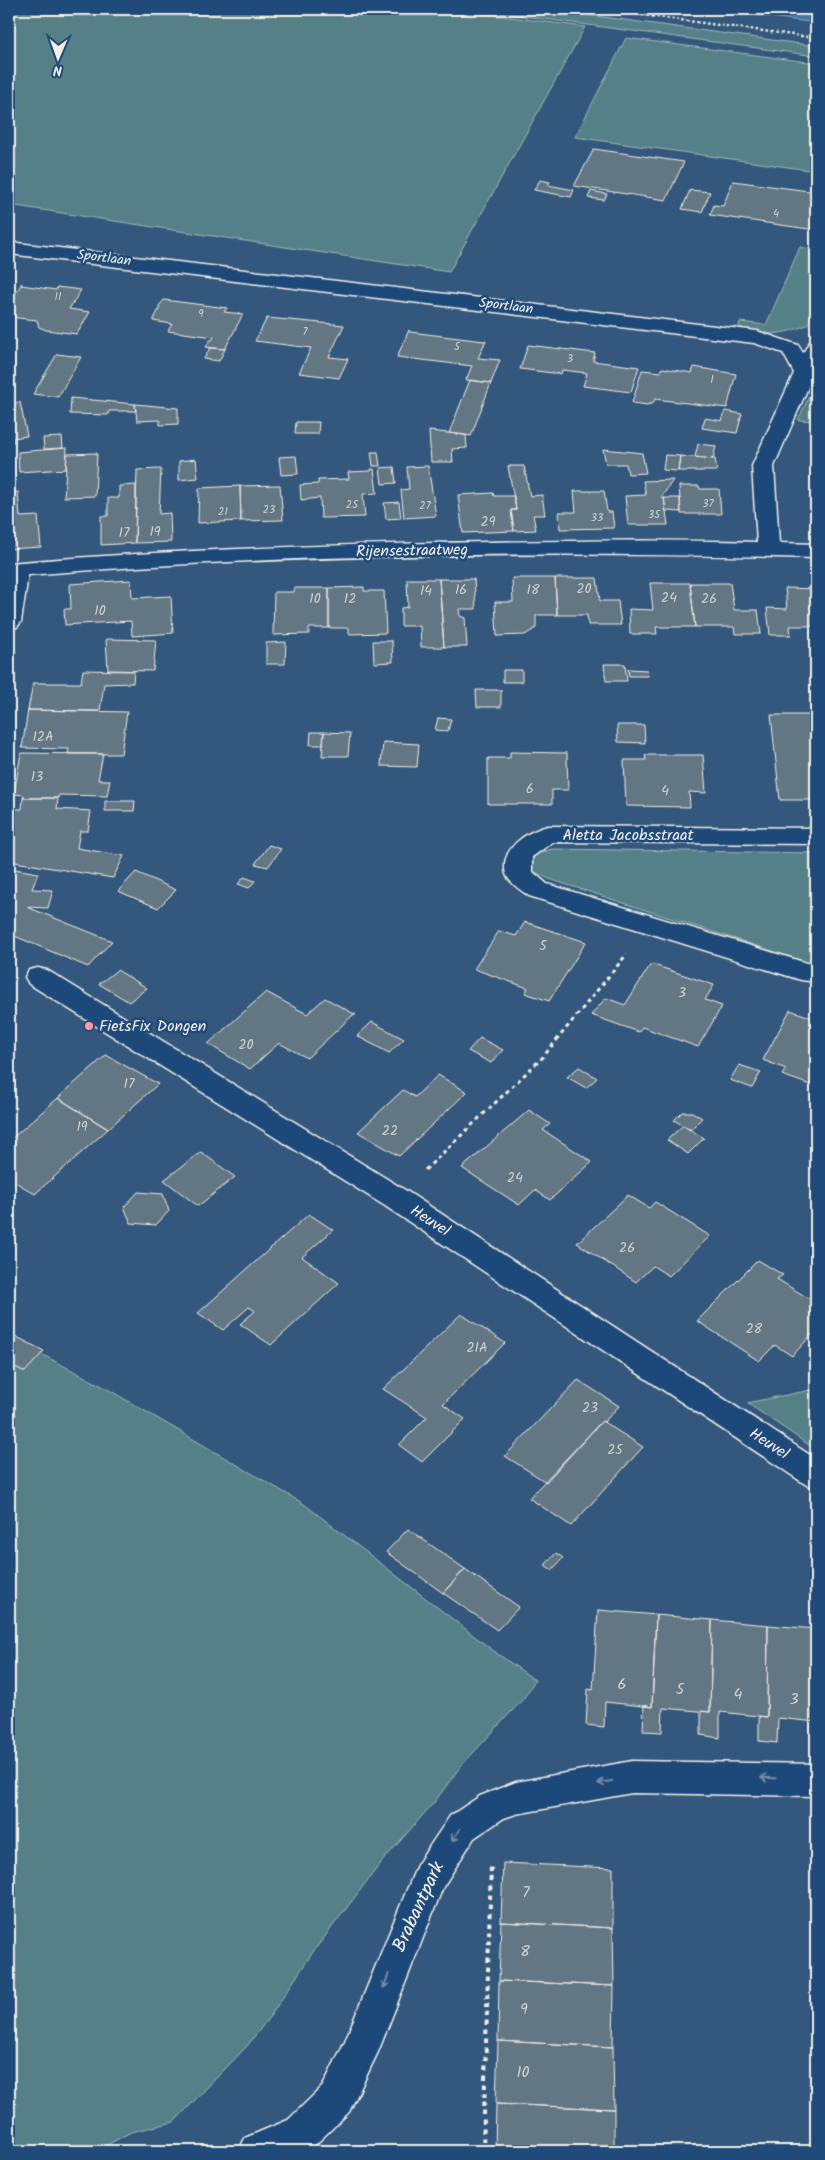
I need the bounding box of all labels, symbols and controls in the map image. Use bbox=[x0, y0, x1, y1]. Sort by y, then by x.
north arrow bbox=[32, 32, 82, 82]
text: N bbox=[53, 59, 62, 81]
house number: 4 bbox=[773, 205, 779, 223]
street label: Sportlaan bbox=[76, 244, 132, 272]
house number: 11 bbox=[55, 288, 61, 306]
street label: Sportlaan bbox=[478, 292, 534, 320]
house number: 9 bbox=[198, 305, 204, 323]
house number: 7 bbox=[302, 323, 308, 341]
house number: 5 bbox=[454, 338, 461, 356]
house number: 3 bbox=[567, 350, 573, 368]
house number: 1 bbox=[710, 371, 714, 389]
house number: 37 bbox=[702, 495, 715, 513]
house number: 25 bbox=[346, 496, 359, 514]
house number: 27 bbox=[419, 497, 432, 515]
house number: 23 bbox=[263, 501, 275, 519]
house number: 21 bbox=[218, 503, 228, 521]
house number: 35 bbox=[648, 506, 661, 524]
house number: 33 bbox=[591, 509, 603, 527]
house number: 29 bbox=[481, 511, 496, 533]
house number: 19 bbox=[149, 521, 161, 543]
house number: 17 bbox=[119, 522, 130, 544]
street label: Rijensestraatweg bbox=[356, 538, 468, 564]
house number: 20 bbox=[576, 578, 592, 600]
house number: 16 bbox=[455, 579, 467, 601]
house number: 18 bbox=[527, 579, 540, 601]
house number: 14 bbox=[420, 580, 432, 602]
house number: 24 bbox=[661, 587, 677, 609]
house number: 10 bbox=[309, 588, 321, 610]
house number: 12 bbox=[344, 588, 356, 610]
house number: 26 bbox=[701, 588, 717, 610]
house number: 10 bbox=[94, 600, 106, 622]
house number: 12A bbox=[32, 726, 54, 748]
house number: 13 bbox=[31, 766, 43, 788]
house number: 6 bbox=[526, 778, 534, 800]
house number: 4 bbox=[661, 780, 669, 802]
street label: Aletta Jacobsstraat bbox=[562, 823, 694, 848]
house number: 5 bbox=[539, 935, 548, 957]
house number: 3 bbox=[678, 982, 686, 1004]
place label: FietsFix Dongen bbox=[99, 1014, 206, 1039]
marker: FietsFix Dongen bbox=[83, 1020, 95, 1032]
house number: 20 bbox=[238, 1034, 254, 1056]
house number: 17 bbox=[124, 1073, 135, 1095]
house number: 19 bbox=[76, 1116, 88, 1138]
house number: 22 bbox=[382, 1120, 398, 1142]
house number: 24 bbox=[507, 1167, 523, 1189]
street label: Heuvel bbox=[405, 1199, 455, 1243]
house number: 26 bbox=[619, 1237, 635, 1259]
house number: 28 bbox=[746, 1318, 763, 1340]
house number: 21A bbox=[466, 1337, 488, 1359]
house number: 23 bbox=[582, 1397, 598, 1419]
street label: Heuvel bbox=[744, 1422, 794, 1466]
house number: 25 bbox=[607, 1439, 624, 1461]
house number: 6 bbox=[618, 1672, 626, 1697]
house number: 5 bbox=[676, 1677, 686, 1702]
house number: 4 bbox=[734, 1682, 743, 1707]
house number: 3 bbox=[789, 1687, 799, 1712]
one-way arrow bbox=[760, 1774, 776, 1783]
one-way arrow bbox=[598, 1777, 614, 1787]
one-way arrow bbox=[451, 1828, 461, 1842]
street label: Brabantpark bbox=[385, 1857, 453, 1957]
house number: 7 bbox=[522, 1880, 530, 1905]
house number: 8 bbox=[520, 1939, 530, 1964]
one-way arrow bbox=[381, 1973, 390, 1988]
house number: 9 bbox=[520, 1997, 528, 2022]
house number: 10 bbox=[516, 2060, 530, 2085]

